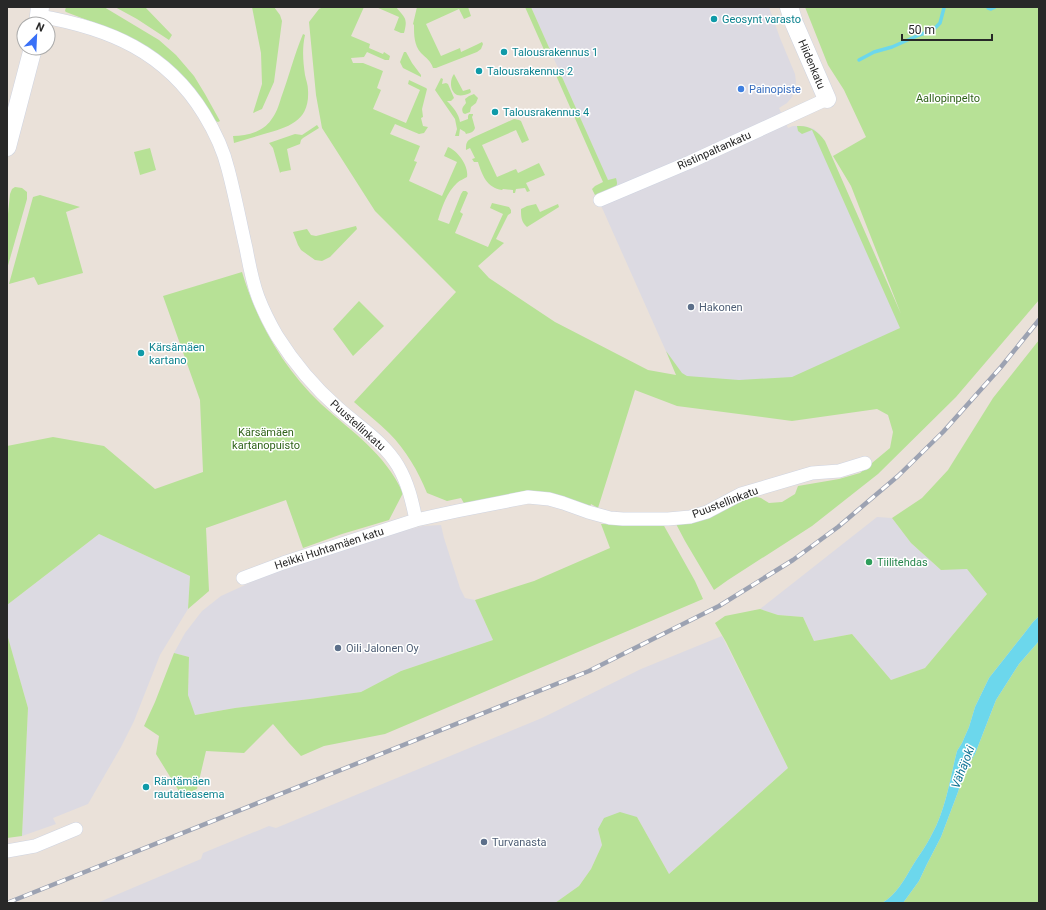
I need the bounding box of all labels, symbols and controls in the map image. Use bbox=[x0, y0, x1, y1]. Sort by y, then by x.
place label: Geosynt varasto bbox=[722, 13, 801, 26]
marker: Geosynt varasto bbox=[709, 14, 719, 24]
north arrow bbox=[16, 16, 56, 56]
scale bar bbox=[902, 16, 992, 42]
text: N bbox=[34, 20, 46, 35]
text: 50 m bbox=[908, 23, 935, 37]
street label: Hiidenkatu bbox=[795, 37, 828, 91]
place label: Talousrakennus 1 bbox=[512, 46, 598, 59]
marker: Talousrakennus 1 bbox=[499, 47, 509, 57]
place label: Talousrakennus 2 bbox=[487, 65, 573, 78]
marker: Talousrakennus 2 bbox=[474, 66, 484, 76]
place label: Painopiste bbox=[749, 83, 801, 96]
marker: Painopiste bbox=[736, 84, 746, 94]
park label: Aallopinpelto bbox=[916, 92, 980, 105]
place label: Talousrakennus 4 bbox=[503, 106, 589, 119]
marker: Talousrakennus 4 bbox=[490, 107, 500, 117]
street label: Ristinpaltankatu bbox=[675, 128, 753, 173]
place label: Hakonen bbox=[699, 301, 743, 314]
marker: Hakonen bbox=[686, 302, 696, 312]
place label: Kärsämäen kartano bbox=[149, 341, 205, 367]
marker: Kärsämäen kartano bbox=[136, 348, 146, 358]
street label: Puustellinkatu bbox=[327, 397, 388, 453]
park label: Kärsämäen kartanopuisto bbox=[232, 426, 300, 452]
street label: Puustellinkatu bbox=[690, 484, 760, 521]
street label: Heikki Huhtamäen katu bbox=[273, 525, 385, 572]
place label: Tiilitehdas bbox=[877, 556, 928, 569]
marker: Tiilitehdas bbox=[864, 557, 874, 567]
place label: Oili Jalonen Oy bbox=[346, 642, 420, 655]
marker: Oili Jalonen Oy bbox=[333, 643, 343, 653]
water label: Vähäjoki bbox=[949, 744, 978, 790]
place label: Räntämäen rautatieasema bbox=[154, 775, 224, 801]
marker: Räntämäen rautatieasema bbox=[141, 782, 151, 792]
place label: Turvanasta bbox=[492, 836, 547, 849]
marker: Turvanasta bbox=[479, 837, 489, 847]

